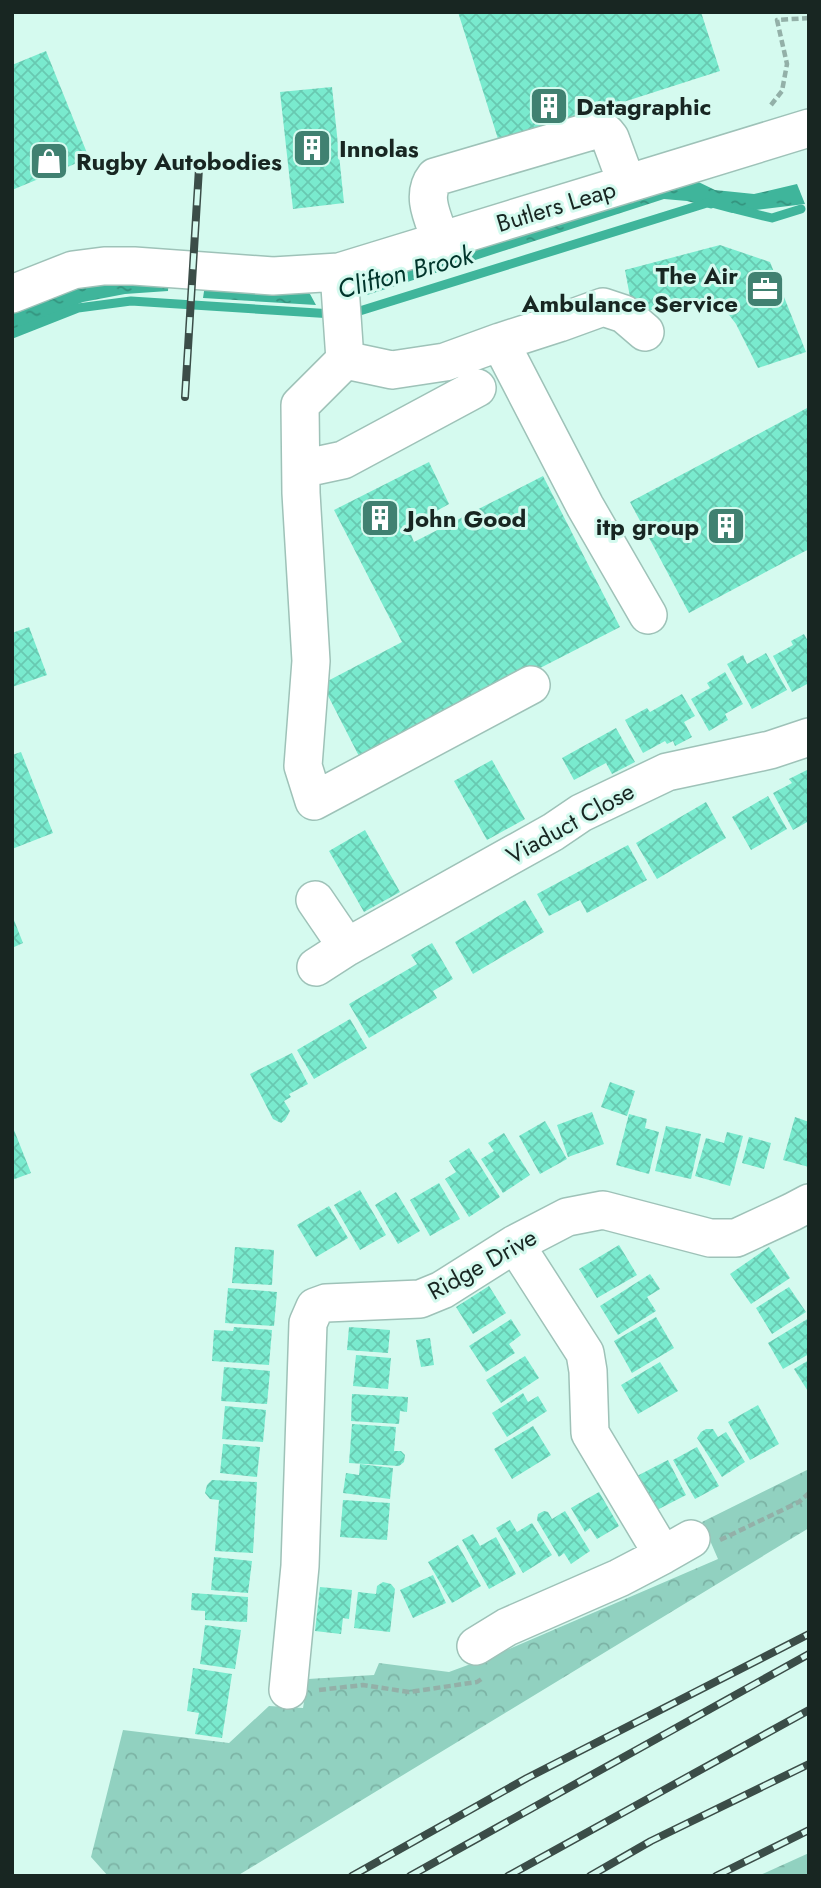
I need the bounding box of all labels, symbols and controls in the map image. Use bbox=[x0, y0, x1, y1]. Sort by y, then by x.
building icon: Datagraphic bbox=[528, 85, 570, 127]
place label: Datagraphic bbox=[576, 89, 711, 124]
building icon: Innolas bbox=[291, 127, 333, 169]
place label: Innolas bbox=[339, 131, 419, 166]
shop icon: Rugby Autobodies bbox=[28, 140, 70, 182]
place label: Rugby Autobodies bbox=[76, 144, 282, 179]
street label: Butlers Leap bbox=[492, 171, 620, 241]
water label: Clifton Brook bbox=[333, 235, 479, 308]
place label: The Air Ambulance Service bbox=[521, 258, 738, 321]
office icon: The Air Ambulance Service bbox=[744, 268, 786, 310]
building icon: John Good bbox=[359, 497, 401, 539]
place label: John Good bbox=[403, 501, 526, 536]
building icon: itp group bbox=[705, 505, 747, 547]
place label: itp group bbox=[596, 509, 699, 544]
street label: Viaduct Close bbox=[500, 773, 640, 873]
street label: Ridge Drive bbox=[421, 1220, 543, 1308]

